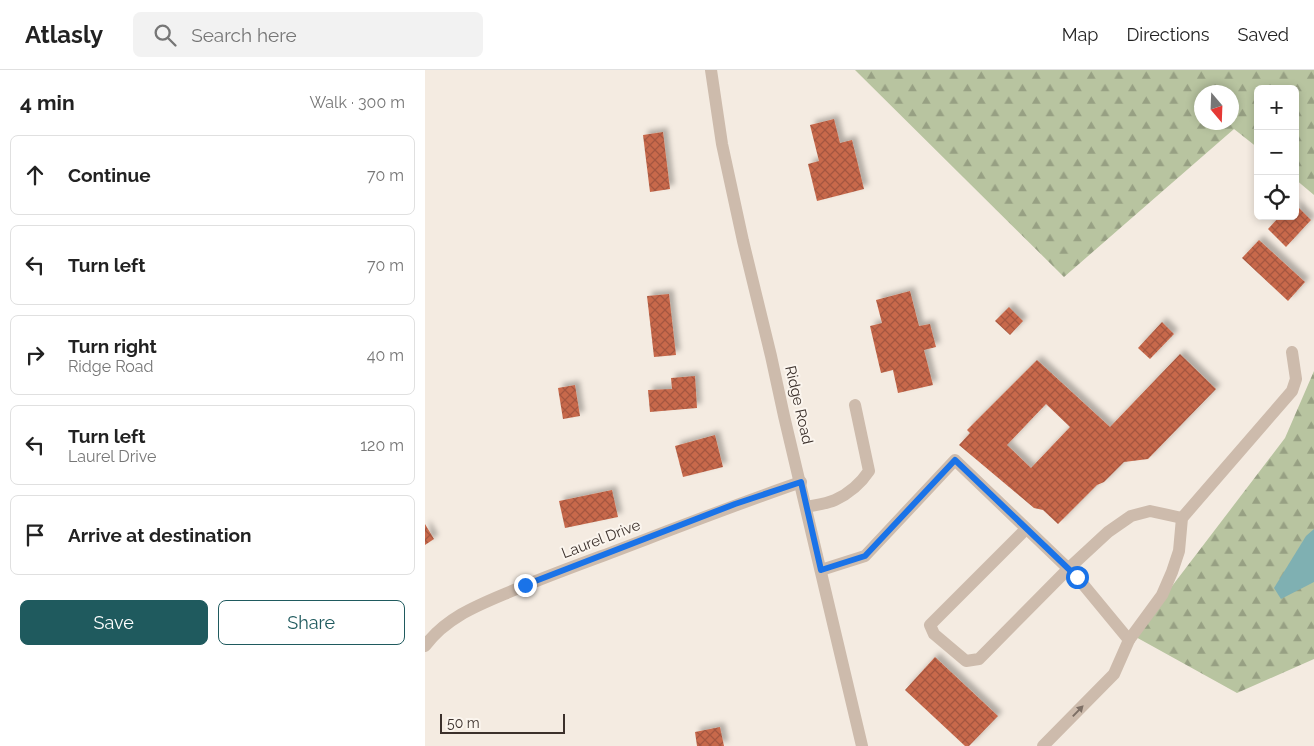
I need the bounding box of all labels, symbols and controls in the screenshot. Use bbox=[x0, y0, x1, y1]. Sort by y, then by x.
search box bbox=[133, 12, 483, 57]
text: Atlasly bbox=[25, 20, 103, 49]
icon: search bbox=[151, 21, 179, 49]
text: Search here bbox=[191, 24, 297, 46]
text: Map bbox=[1062, 24, 1098, 45]
text: Directions bbox=[1126, 24, 1210, 45]
text: Saved bbox=[1238, 24, 1289, 45]
north arrow bbox=[1194, 85, 1239, 130]
map controls bbox=[1254, 85, 1299, 220]
button: + bbox=[1254, 85, 1299, 130]
text: 4 min bbox=[20, 90, 75, 115]
text: Walk · 300 m bbox=[309, 93, 405, 112]
button: − bbox=[1254, 130, 1299, 175]
icon: ahead bbox=[21, 161, 49, 189]
text: Continue bbox=[68, 164, 151, 186]
text: 70 m bbox=[367, 166, 404, 185]
button: locate bbox=[1254, 175, 1299, 220]
icon: left bbox=[21, 251, 49, 279]
text: Turn left bbox=[68, 254, 145, 276]
text: 70 m bbox=[367, 256, 404, 275]
text: Turn right bbox=[68, 335, 157, 357]
icon: right bbox=[21, 341, 49, 369]
text: 40 m bbox=[367, 346, 404, 365]
text: Ridge Road bbox=[68, 357, 154, 376]
street label: Ridge Road bbox=[781, 364, 817, 446]
text: Turn left bbox=[68, 425, 145, 447]
icon: left bbox=[21, 431, 49, 459]
text: 120 m bbox=[360, 436, 404, 455]
text: Laurel Drive bbox=[68, 447, 156, 466]
street label: Laurel Drive bbox=[559, 516, 643, 562]
icon: arrive bbox=[21, 521, 49, 549]
text: Arrive at destination bbox=[68, 524, 252, 546]
route start bbox=[1066, 566, 1089, 589]
route end bbox=[514, 574, 537, 597]
button: Save bbox=[20, 600, 208, 645]
button: Share bbox=[218, 600, 405, 645]
one-way arrow bbox=[1071, 705, 1083, 717]
scale bar bbox=[440, 711, 565, 734]
text: 50 m bbox=[447, 715, 480, 731]

